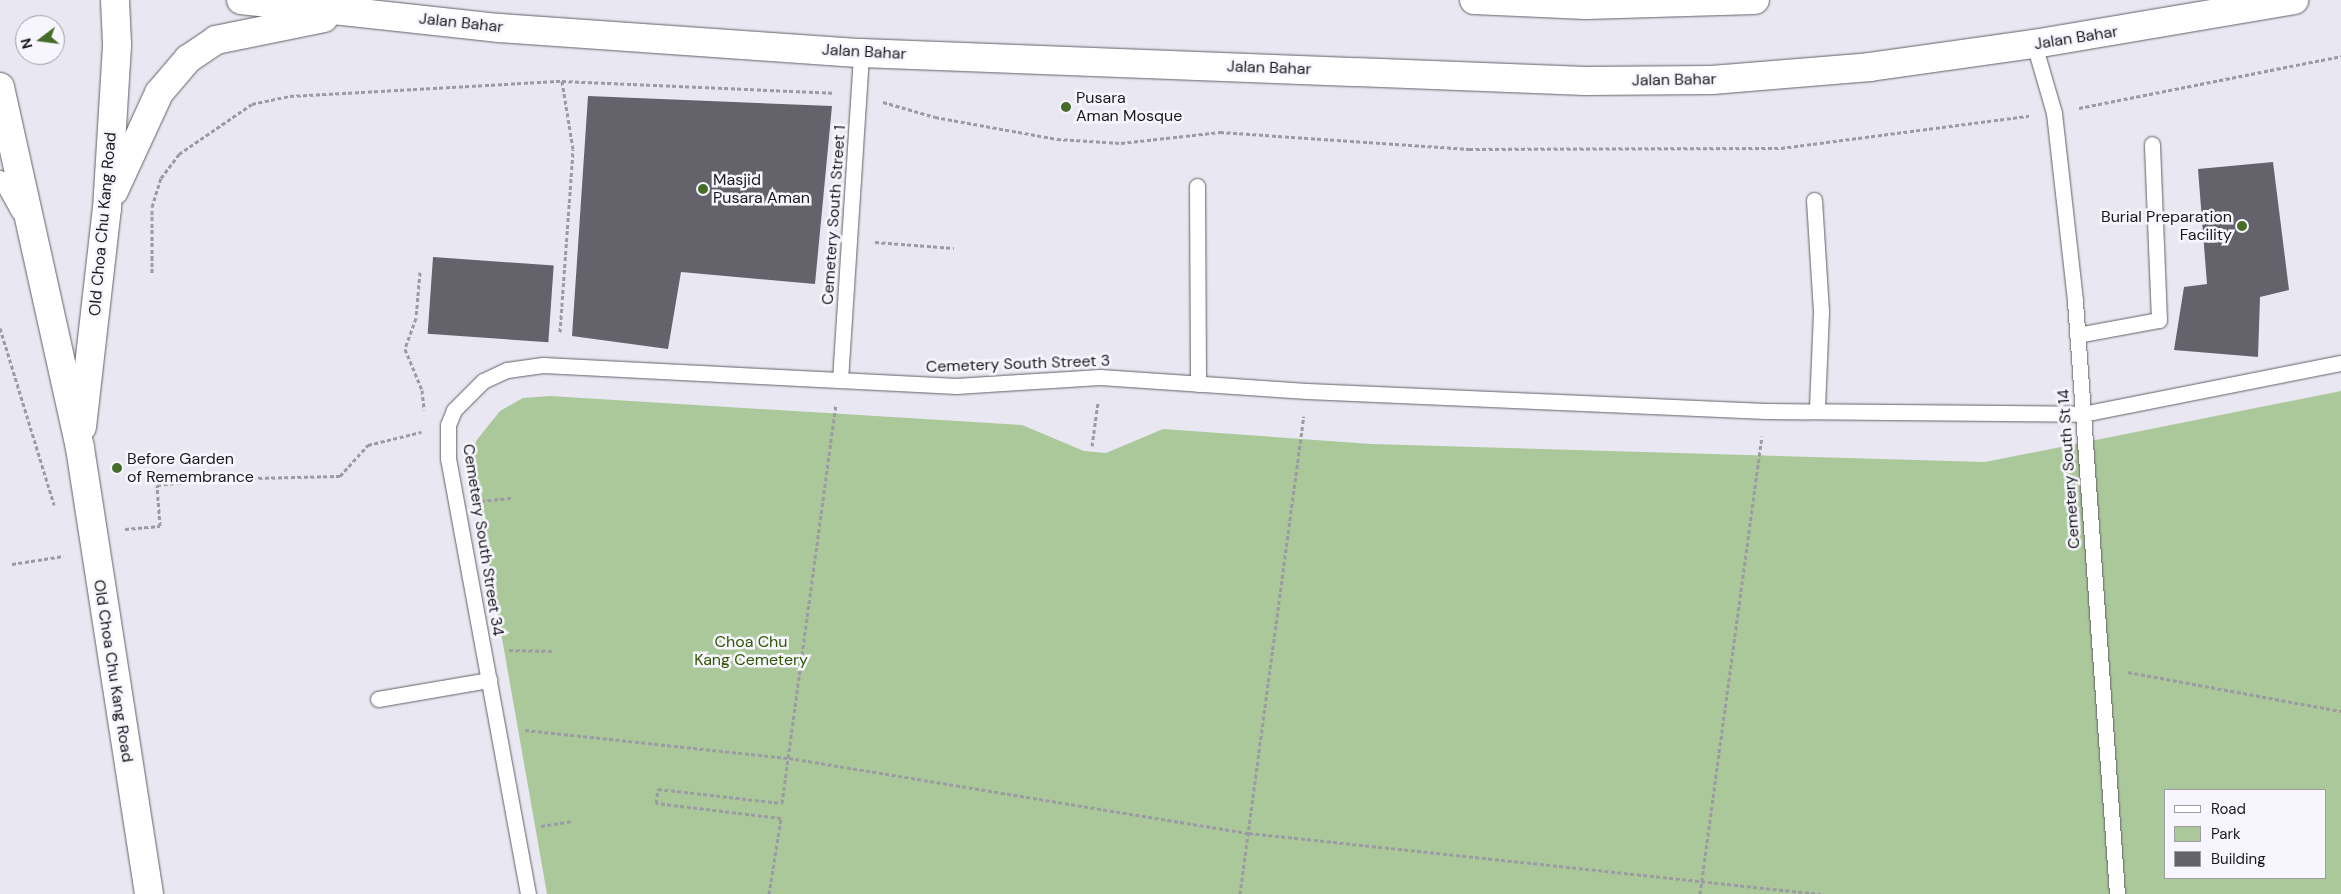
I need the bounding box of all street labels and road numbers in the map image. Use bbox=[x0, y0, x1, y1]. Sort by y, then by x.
street label: Jalan Bahar bbox=[418, 9, 504, 37]
street label: Jalan Bahar bbox=[2033, 22, 2119, 54]
street label: Jalan Bahar bbox=[821, 40, 907, 64]
street label: Jalan Bahar bbox=[1226, 57, 1312, 79]
street label: Jalan Bahar bbox=[1632, 70, 1716, 90]
street label: Cemetery South Street 1 bbox=[818, 125, 850, 305]
street label: Old Choa Chu Kang Road bbox=[85, 131, 121, 317]
street label: Cemetery South Street 3 bbox=[925, 351, 1111, 377]
street label: Cemetery South St 14 bbox=[2054, 389, 2084, 549]
street label: Cemetery South Street 34 bbox=[458, 443, 508, 637]
street label: Old Choa Chu Kang Road bbox=[89, 578, 137, 764]

